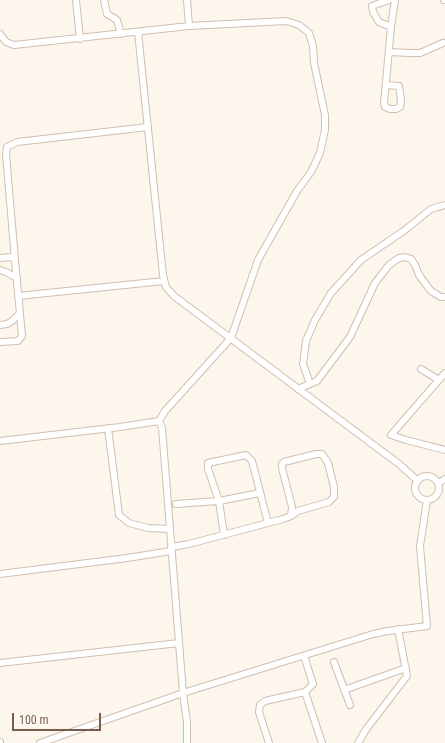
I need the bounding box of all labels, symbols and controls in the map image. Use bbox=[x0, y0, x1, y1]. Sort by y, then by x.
scale bar bbox=[14, 705, 103, 731]
text: 100 m bbox=[19, 713, 49, 727]

